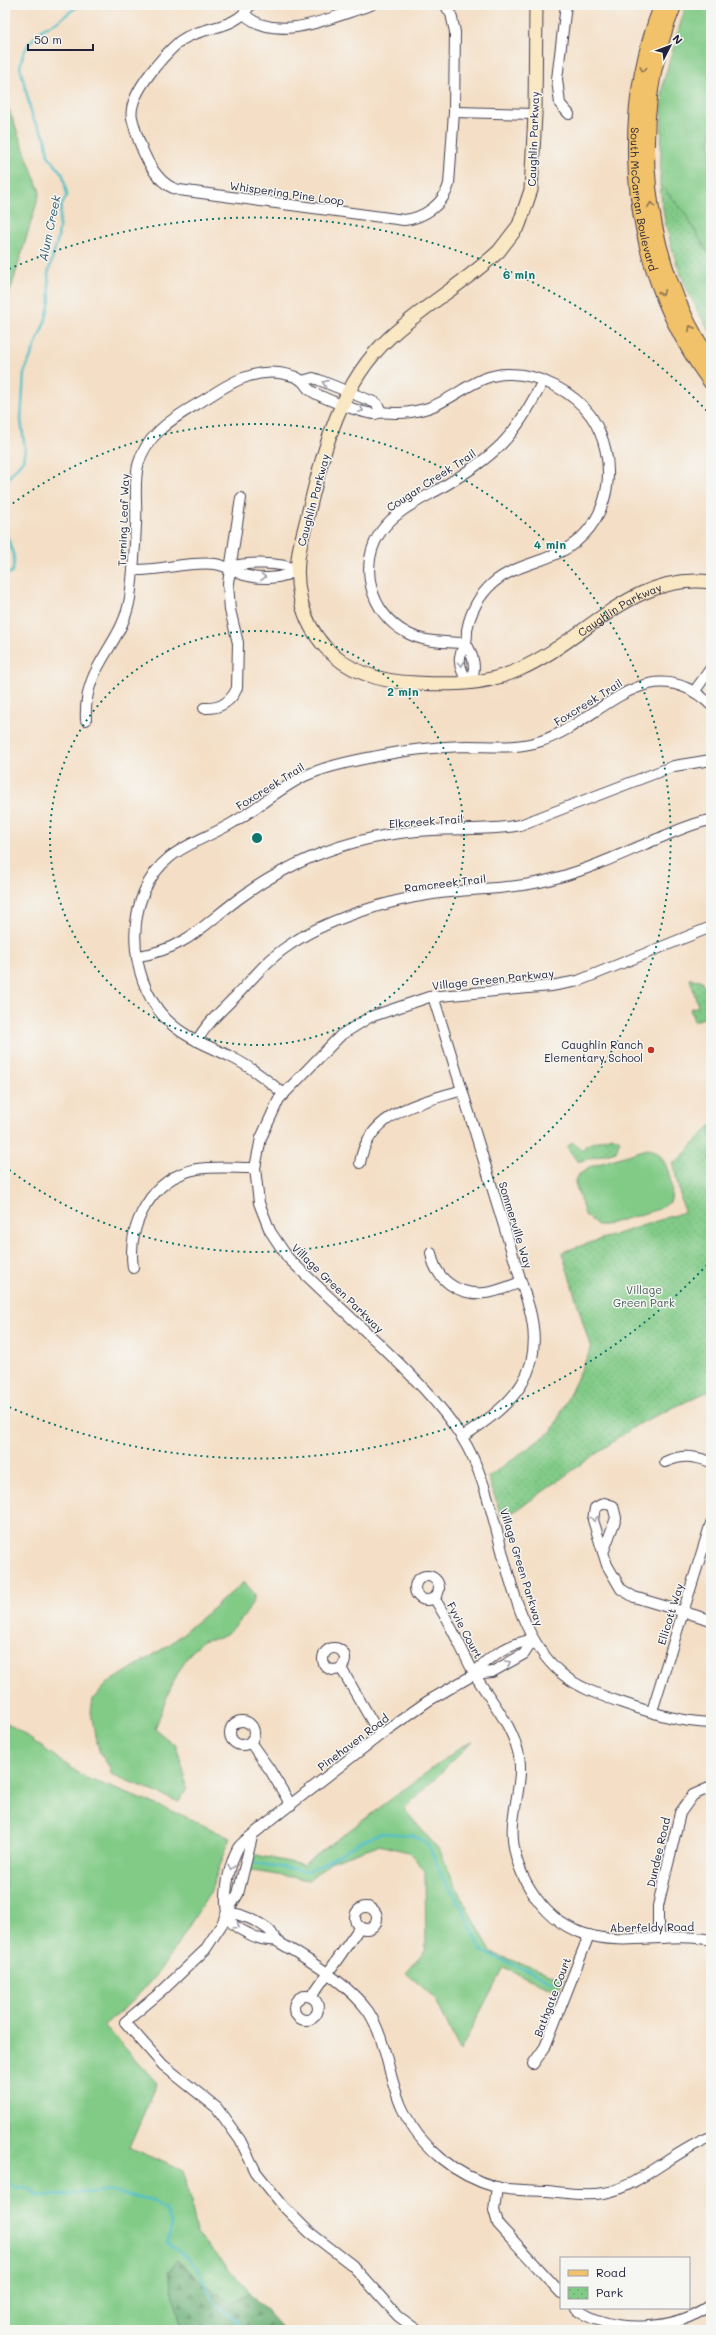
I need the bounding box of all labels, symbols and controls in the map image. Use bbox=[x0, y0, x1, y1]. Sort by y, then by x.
scale bar bbox=[28, 26, 93, 52]
north arrow bbox=[650, 26, 690, 66]
text: 50 m bbox=[34, 31, 62, 47]
text: N bbox=[669, 31, 686, 47]
one-way arrow bbox=[639, 66, 648, 72]
street label: Caughlin Parkway bbox=[524, 91, 542, 187]
street label: South McCarran Boulevard bbox=[628, 127, 662, 273]
street label: Whispering Pine Loop bbox=[229, 178, 345, 208]
water label: Alum Creek bbox=[34, 193, 64, 262]
one-way arrow bbox=[647, 202, 656, 208]
text: 6 min bbox=[503, 266, 535, 282]
one-way arrow bbox=[658, 290, 666, 297]
one-way arrow bbox=[688, 325, 696, 333]
one-way arrow bbox=[321, 379, 328, 387]
one-way arrow bbox=[358, 406, 365, 414]
street label: Cougar Creek Trail bbox=[383, 445, 479, 515]
street label: Caughlin Parkway bbox=[293, 452, 333, 548]
street label: Turning Leaf Way bbox=[114, 473, 132, 567]
text: 4 min bbox=[534, 536, 566, 552]
one-way arrow bbox=[260, 573, 266, 581]
street label: Caughlin Parkway bbox=[574, 579, 664, 639]
one-way arrow bbox=[456, 661, 465, 667]
street label: Foxcreek Trail bbox=[551, 675, 625, 729]
text: 2 min bbox=[387, 683, 419, 699]
street label: Foxcreek Trail bbox=[233, 759, 307, 813]
street label: Elkcreek Trail bbox=[388, 811, 464, 831]
centre of rings bbox=[250, 831, 264, 845]
street label: Ramcreek Trail bbox=[403, 871, 487, 895]
street label: Village Green Parkway bbox=[431, 965, 555, 993]
place label: Caughlin Ranch Elementary School bbox=[544, 1037, 643, 1065]
marker: Caughlin Ranch Elementary School bbox=[646, 1045, 656, 1055]
street label: Sommerville Way bbox=[496, 1180, 536, 1270]
street label: Village Green Parkway bbox=[289, 1240, 387, 1336]
park label: Village Green Park bbox=[613, 1282, 675, 1310]
street label: Village Green Parkway bbox=[497, 1506, 547, 1628]
one-way arrow bbox=[590, 1516, 599, 1522]
street label: Ellicott Way bbox=[654, 1581, 687, 1647]
street label: Fyvie Court bbox=[444, 1599, 486, 1661]
one-way arrow bbox=[504, 1660, 511, 1667]
street label: Pinehaven Road bbox=[314, 1710, 392, 1774]
street label: Dundee Road bbox=[643, 1816, 673, 1888]
one-way arrow bbox=[228, 1864, 236, 1870]
street label: Aberfeldy Road bbox=[610, 1919, 694, 1935]
one-way arrow bbox=[233, 1921, 240, 1928]
street label: Bathgate Court bbox=[530, 1955, 574, 2039]
legend bbox=[560, 2257, 690, 2309]
text: Road bbox=[596, 2264, 626, 2280]
text: Park bbox=[596, 2284, 623, 2300]

